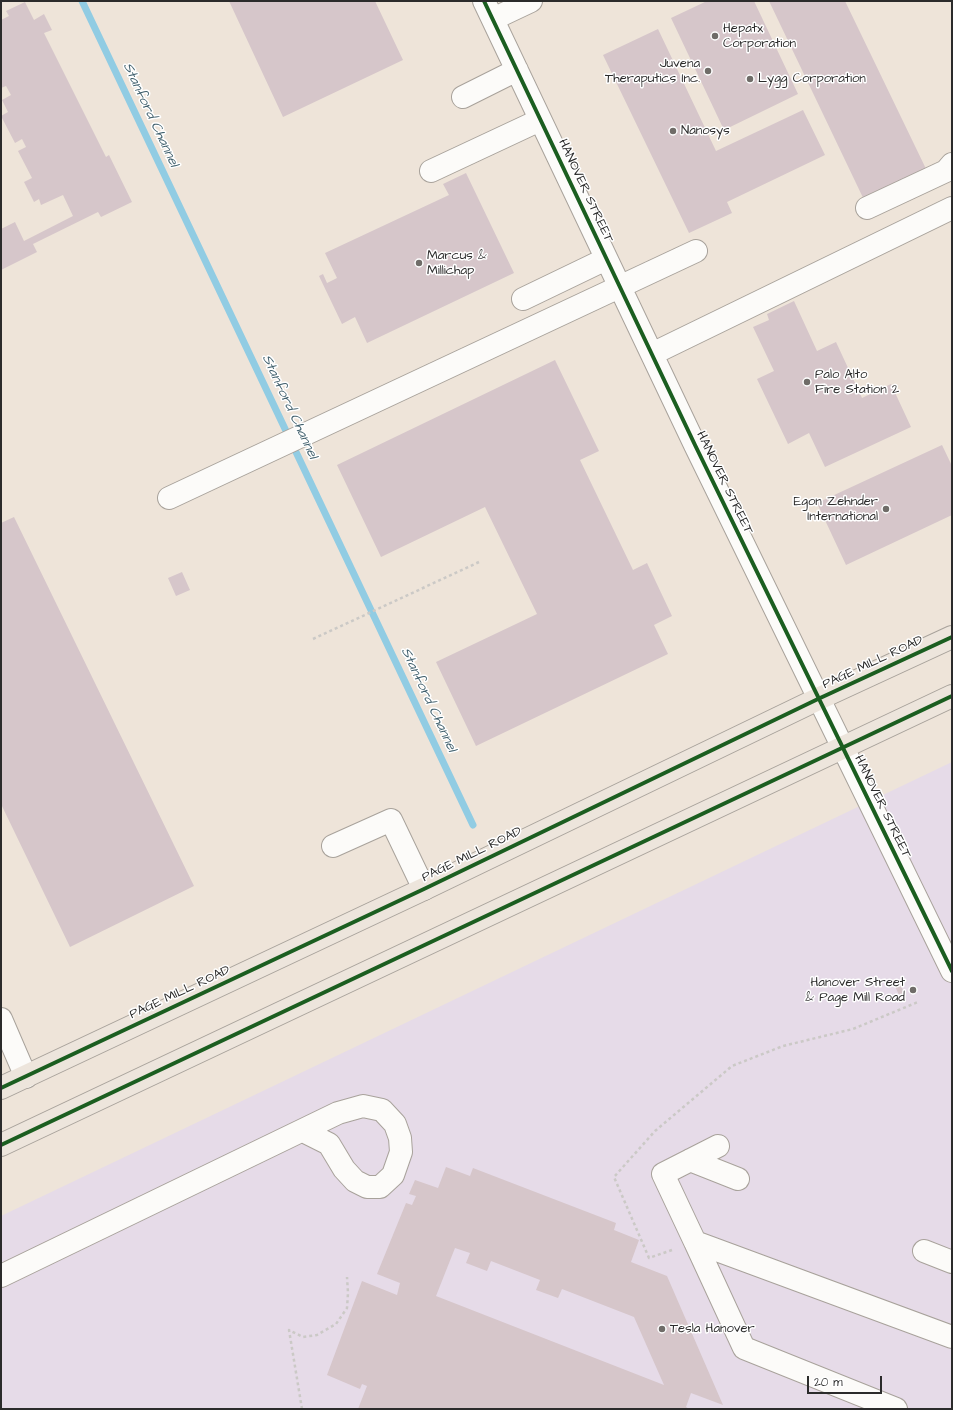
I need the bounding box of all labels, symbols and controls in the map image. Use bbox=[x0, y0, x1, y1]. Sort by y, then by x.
place label: Hepatx Corporation bbox=[723, 21, 796, 52]
marker: Hepatx Corporation bbox=[710, 31, 720, 41]
place label: Juvena Theraputics Inc. bbox=[605, 56, 700, 87]
water label: Stanford Channel bbox=[118, 60, 182, 170]
marker: Juvena Theraputics Inc. bbox=[703, 66, 713, 76]
place label: Lygg Corporation bbox=[758, 71, 866, 87]
marker: Lygg Corporation bbox=[745, 74, 755, 84]
place label: Nanosys bbox=[681, 123, 730, 139]
marker: Nanosys bbox=[668, 126, 678, 136]
street label: HANOVER STREET bbox=[554, 137, 616, 245]
place label: Marcus & Millichap bbox=[427, 248, 487, 279]
marker: Marcus & Millichap bbox=[414, 258, 424, 268]
water label: Stanford Channel bbox=[257, 352, 321, 462]
place label: Palo Alto Fire Station 2 bbox=[815, 367, 899, 398]
marker: Palo Alto Fire Station 2 bbox=[802, 377, 812, 387]
street label: HANOVER STREET bbox=[692, 429, 756, 537]
place label: Egon Zehnder International bbox=[794, 494, 878, 525]
marker: Egon Zehnder International bbox=[881, 504, 891, 514]
street label: PAGE MILL ROAD bbox=[820, 633, 926, 693]
water label: Stanford Channel bbox=[396, 645, 460, 755]
street label: HANOVER STREET bbox=[850, 753, 914, 861]
street label: PAGE MILL ROAD bbox=[420, 824, 524, 886]
street label: PAGE MILL ROAD bbox=[127, 963, 233, 1023]
place label: Hanover Street & Page Mill Road bbox=[805, 975, 905, 1006]
marker: Hanover Street & Page Mill Road bbox=[908, 985, 918, 995]
place label: Tesla Hanover bbox=[670, 1321, 755, 1337]
marker: Tesla Hanover bbox=[657, 1324, 667, 1334]
scale bar bbox=[809, 1368, 884, 1394]
text: 20 m bbox=[814, 1374, 843, 1391]

